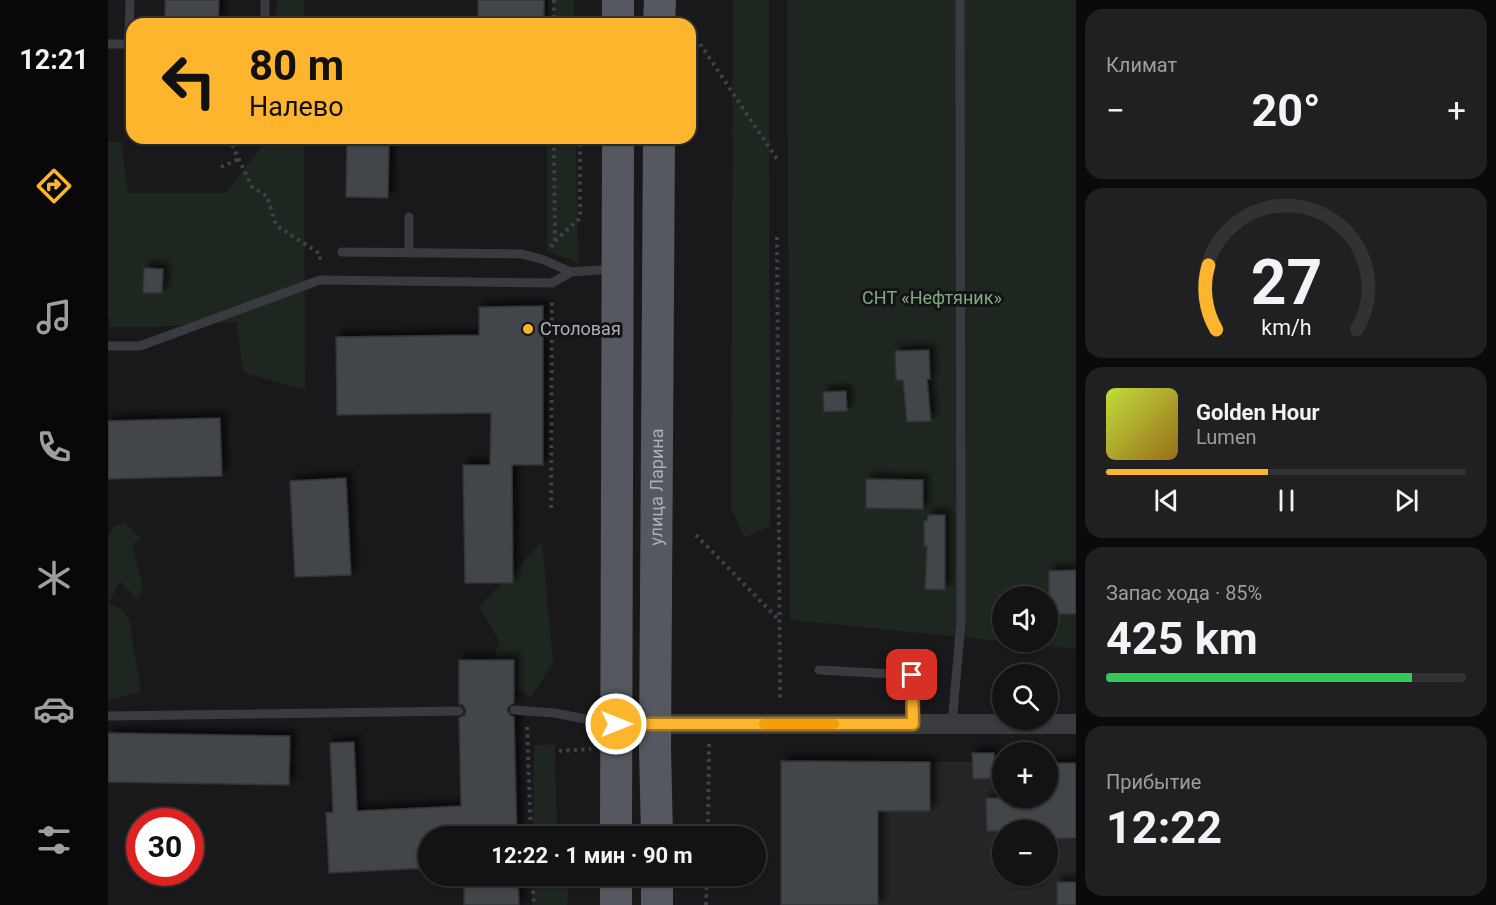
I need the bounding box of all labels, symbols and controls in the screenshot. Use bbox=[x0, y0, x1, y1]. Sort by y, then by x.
text: 80 m bbox=[249, 41, 344, 90]
icon: left bbox=[150, 42, 228, 120]
text: 12:21 bbox=[19, 44, 89, 76]
text: Климат bbox=[1106, 53, 1177, 77]
text: 20° bbox=[1251, 84, 1321, 137]
text: Налево bbox=[249, 91, 344, 123]
text: − bbox=[1106, 91, 1125, 130]
text: + bbox=[1447, 91, 1466, 130]
icon: directions bbox=[33, 165, 75, 207]
text: 27 bbox=[1250, 246, 1322, 319]
park label: СНТ «Нефтяник» bbox=[862, 287, 1002, 308]
icon: music bbox=[33, 296, 75, 338]
text: km/h bbox=[1261, 316, 1311, 341]
place label: Столовая bbox=[540, 318, 621, 339]
marker: Столовая bbox=[521, 322, 535, 336]
text: Golden Hour bbox=[1196, 400, 1320, 425]
text: Lumen bbox=[1196, 425, 1257, 449]
icon: phone bbox=[33, 426, 75, 468]
street label: улица Ларина bbox=[645, 428, 667, 546]
icon: previous bbox=[1150, 484, 1183, 517]
icon: pause bbox=[1270, 484, 1303, 517]
icon: next bbox=[1390, 484, 1423, 517]
icon: climate bbox=[33, 557, 75, 599]
text: Запас хода · 85% bbox=[1106, 581, 1262, 605]
map controls bbox=[992, 586, 1058, 886]
button: sound bbox=[992, 586, 1058, 652]
text: 425 km bbox=[1106, 612, 1258, 665]
pin bbox=[886, 649, 937, 700]
icon: arrive bbox=[895, 658, 928, 691]
button: search bbox=[992, 664, 1058, 730]
icon: car bbox=[33, 688, 75, 730]
position arrow bbox=[584, 692, 648, 756]
button: + bbox=[992, 742, 1058, 808]
text: Прибытие bbox=[1106, 770, 1201, 794]
text: 12:22 bbox=[1106, 801, 1222, 854]
speed limit sign: 30 bbox=[126, 808, 204, 886]
icon: filters bbox=[33, 819, 75, 861]
button: − bbox=[992, 820, 1058, 886]
text: 12:22 · 1 мин · 90 m bbox=[491, 843, 693, 868]

